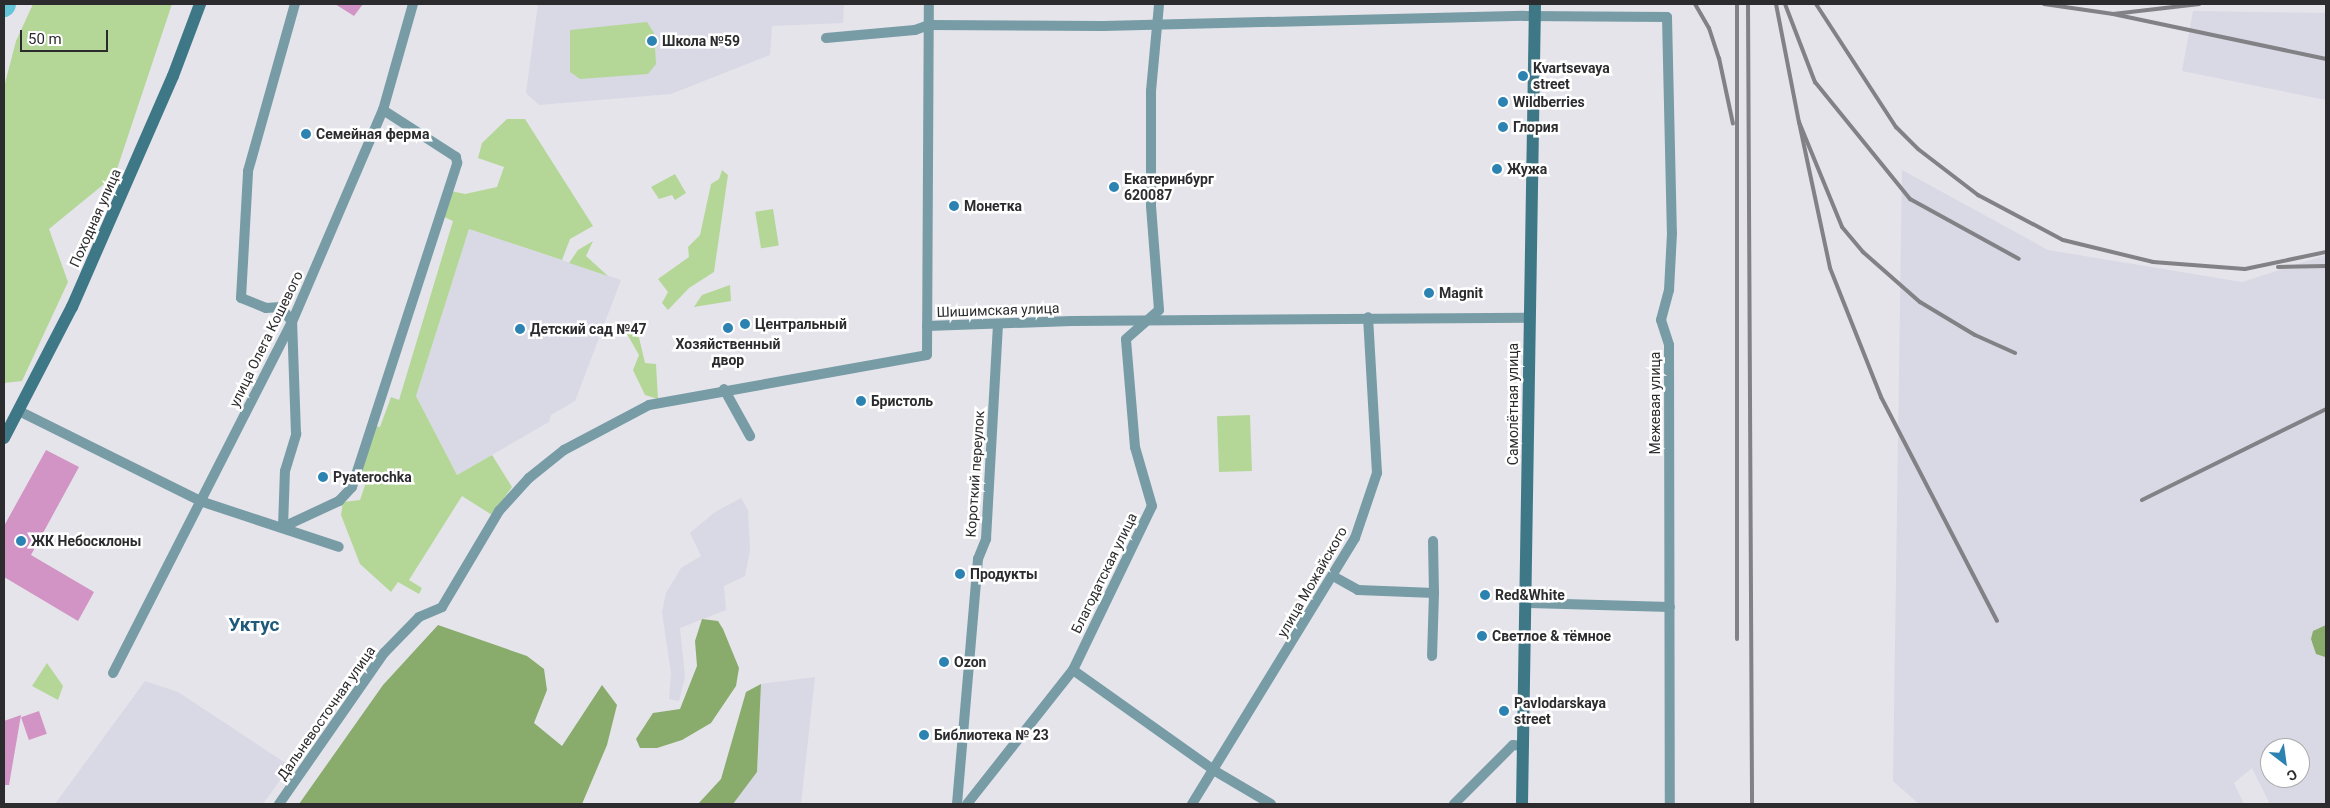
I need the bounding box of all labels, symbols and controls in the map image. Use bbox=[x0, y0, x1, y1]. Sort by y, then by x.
scale bar bbox=[22, 20, 110, 52]
text: 50 m bbox=[28, 30, 62, 48]
place label: Школа №59 bbox=[662, 33, 740, 49]
marker: Школа №59 bbox=[646, 35, 658, 47]
place label: Kvartsevaya street bbox=[1533, 60, 1610, 92]
marker: Kvartsevaya street bbox=[1517, 70, 1529, 82]
place label: Wildberries bbox=[1513, 94, 1585, 110]
marker: Wildberries bbox=[1497, 96, 1509, 108]
place label: Глория bbox=[1513, 119, 1559, 135]
marker: Глория bbox=[1497, 121, 1509, 133]
place label: Семейная ферма bbox=[316, 126, 429, 142]
marker: Семейная ферма bbox=[300, 128, 312, 140]
place label: Жужа bbox=[1507, 161, 1547, 177]
marker: Жужа bbox=[1491, 163, 1503, 175]
street label: Походная улица bbox=[66, 166, 124, 270]
place label: Екатеринбург 620087 bbox=[1124, 171, 1214, 203]
marker: Екатеринбург 620087 bbox=[1108, 181, 1120, 193]
place label: Монетка bbox=[964, 198, 1022, 214]
marker: Монетка bbox=[948, 200, 960, 212]
street label: улица Олега Кошевого bbox=[226, 268, 306, 410]
place label: Magnit bbox=[1439, 285, 1483, 301]
marker: Magnit bbox=[1423, 287, 1435, 299]
street label: Шишимская улица bbox=[936, 299, 1060, 321]
place label: Центральный bbox=[755, 316, 847, 332]
marker: Центральный bbox=[739, 318, 751, 330]
place label: Детский сад №47 bbox=[530, 321, 646, 337]
marker: Хозяйственный двор bbox=[722, 322, 734, 334]
marker: Детский сад №47 bbox=[514, 323, 526, 335]
place label: Хозяйственный двор bbox=[676, 336, 780, 368]
street label: Самолётная улица bbox=[1505, 343, 1521, 465]
street label: Межевая улица bbox=[1647, 352, 1663, 454]
place label: Бристоль bbox=[871, 393, 933, 409]
marker: Бристоль bbox=[855, 395, 867, 407]
street label: Короткий переулок bbox=[962, 410, 988, 538]
place label: Pyaterochka bbox=[333, 469, 412, 485]
marker: Pyaterochka bbox=[317, 471, 329, 483]
street label: Благодатская улица bbox=[1068, 510, 1140, 636]
street label: улица Можайского bbox=[1274, 524, 1350, 640]
place label: ЖК Небосклоны bbox=[31, 533, 141, 549]
marker: ЖК Небосклоны bbox=[15, 535, 27, 547]
place label: Продукты bbox=[970, 566, 1038, 582]
marker: Продукты bbox=[954, 568, 966, 580]
place label: Red&White bbox=[1495, 587, 1565, 603]
marker: Red&White bbox=[1479, 589, 1491, 601]
district label: Уктус bbox=[228, 614, 280, 636]
place label: Светлое & тёмное bbox=[1492, 628, 1611, 644]
marker: Светлое & тёмное bbox=[1476, 630, 1488, 642]
street label: Дальневосточная улица bbox=[273, 643, 379, 783]
place label: Ozon bbox=[954, 654, 986, 670]
marker: Ozon bbox=[938, 656, 950, 668]
place label: Pavlodarskaya street bbox=[1514, 695, 1606, 728]
marker: Pavlodarskaya street bbox=[1498, 705, 1510, 717]
place label: Библиотека № 23 bbox=[934, 727, 1049, 743]
marker: Библиотека № 23 bbox=[918, 729, 930, 741]
north arrow bbox=[2260, 738, 2310, 788]
text: С bbox=[2284, 766, 2300, 784]

